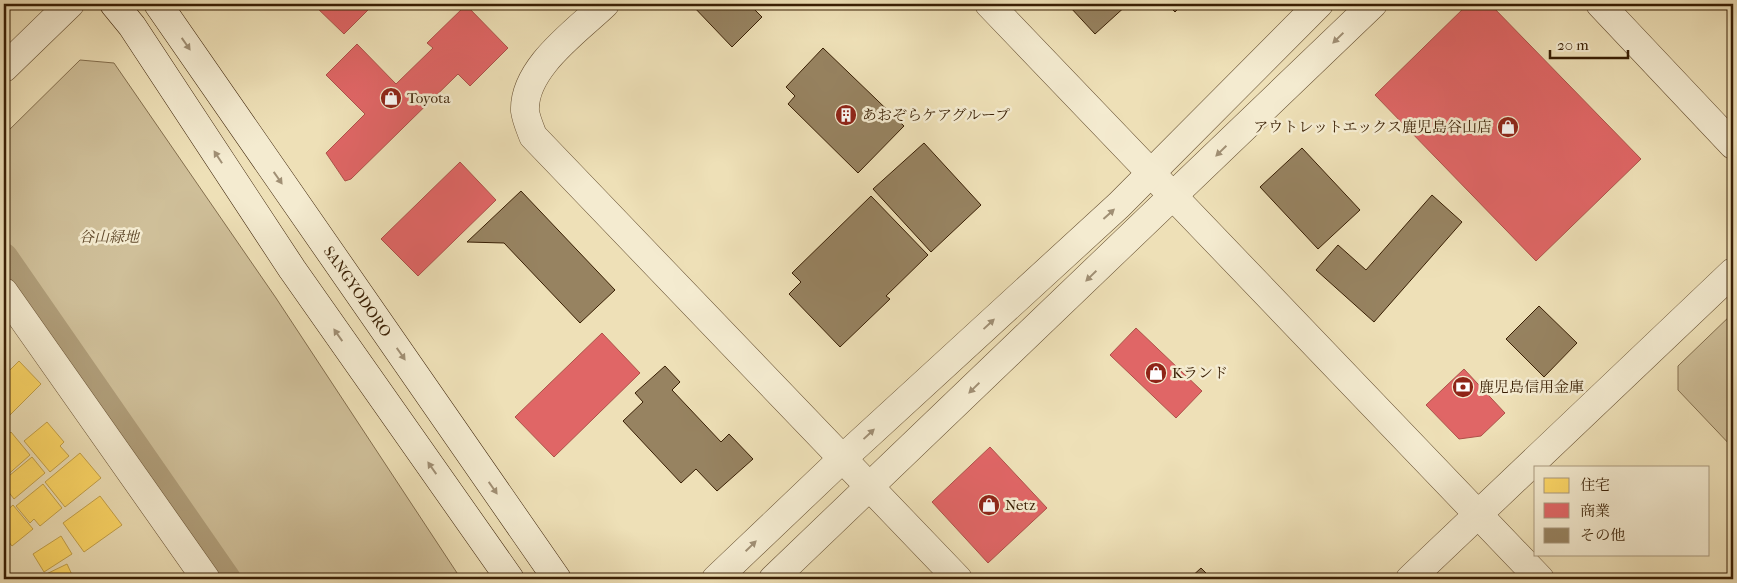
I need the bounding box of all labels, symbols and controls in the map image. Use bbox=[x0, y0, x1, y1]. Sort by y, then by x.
scale bar bbox=[1550, 28, 1627, 60]
one-way arrow bbox=[1332, 32, 1344, 44]
text: 20 m bbox=[1557, 36, 1589, 54]
one-way arrow bbox=[181, 37, 191, 51]
shop icon: Toyota bbox=[379, 86, 403, 110]
place label: Toyota bbox=[407, 89, 451, 107]
building icon: あおぞらケアグループ bbox=[834, 103, 858, 127]
place label: あおぞらケアグループ bbox=[862, 106, 1010, 124]
shop icon: アウトレットエックス鹿児島谷山店 bbox=[1496, 115, 1520, 139]
place label: アウトレットエックス鹿児島谷山店 bbox=[1253, 118, 1492, 136]
one-way arrow bbox=[1215, 145, 1227, 157]
one-way arrow bbox=[213, 150, 223, 164]
one-way arrow bbox=[273, 171, 283, 184]
one-way arrow bbox=[1102, 208, 1114, 220]
park label: 谷山緑地 bbox=[79, 228, 141, 246]
street label: SANGYODORO bbox=[320, 243, 395, 340]
one-way arrow bbox=[1086, 270, 1098, 282]
one-way arrow bbox=[982, 318, 994, 330]
one-way arrow bbox=[333, 328, 343, 342]
one-way arrow bbox=[396, 348, 405, 361]
shop icon: Kランド bbox=[1144, 361, 1168, 385]
place label: Kランド bbox=[1172, 364, 1228, 382]
bank icon: 鹿児島信用金庫 bbox=[1451, 375, 1475, 399]
place label: 鹿児島信用金庫 bbox=[1479, 378, 1584, 396]
one-way arrow bbox=[968, 382, 980, 394]
one-way arrow bbox=[863, 428, 875, 440]
one-way arrow bbox=[427, 461, 437, 475]
legend bbox=[1534, 466, 1710, 556]
text: 住宅 bbox=[1580, 476, 1610, 494]
one-way arrow bbox=[488, 481, 498, 495]
shop icon: Netz bbox=[977, 493, 1001, 517]
place label: Netz bbox=[1005, 496, 1036, 514]
text: 商業 bbox=[1580, 502, 1610, 520]
text: その他 bbox=[1580, 526, 1625, 544]
one-way arrow bbox=[745, 540, 757, 552]

